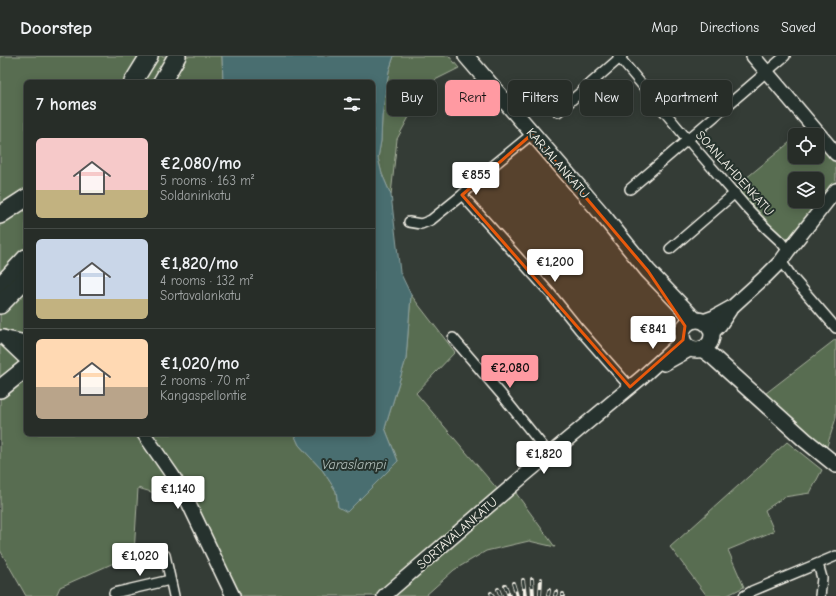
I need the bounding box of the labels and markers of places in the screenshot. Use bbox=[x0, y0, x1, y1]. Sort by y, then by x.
pin: €855 bbox=[452, 162, 500, 196]
pin: €1,200 bbox=[522, 249, 588, 283]
pin: €841 bbox=[629, 316, 677, 350]
pin: €2,080 bbox=[477, 355, 543, 389]
pin: €1,820 bbox=[511, 441, 577, 475]
pin: €1,140 bbox=[145, 476, 211, 510]
pin: €1,020 bbox=[107, 543, 173, 577]

